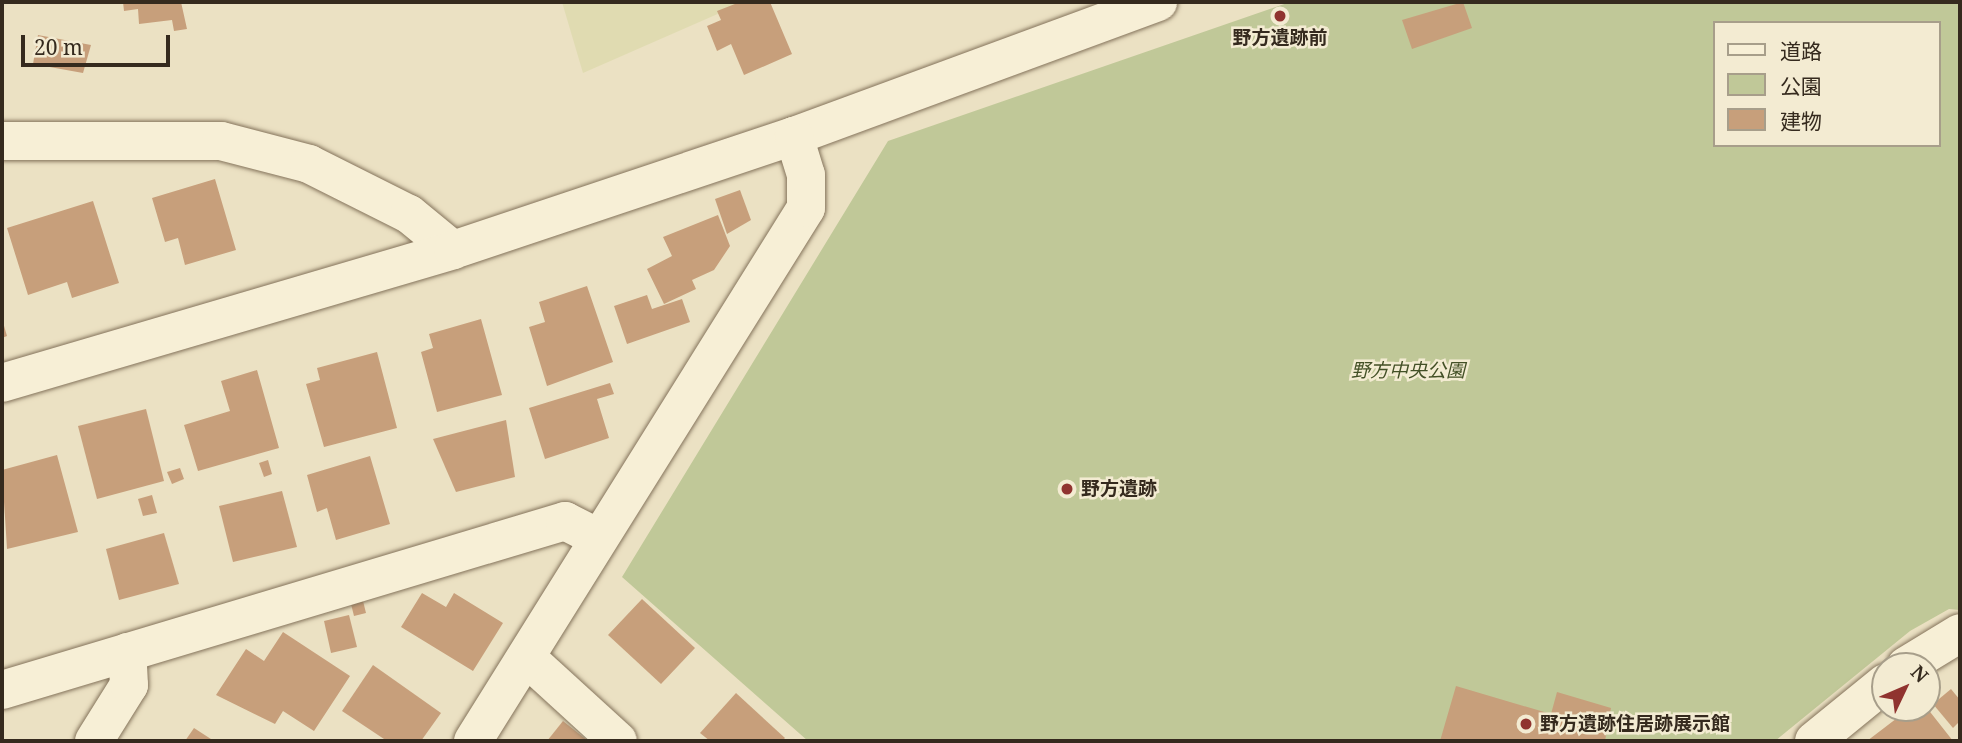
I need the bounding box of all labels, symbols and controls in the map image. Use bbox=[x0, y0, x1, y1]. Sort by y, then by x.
marker: 野方遺跡前 bbox=[1272, 8, 1288, 24]
scale bar bbox=[24, 21, 173, 65]
legend bbox=[1714, 21, 1941, 147]
place label: 野方遺跡前 bbox=[1233, 27, 1327, 49]
text: 20 m bbox=[34, 33, 83, 61]
text: 道路 bbox=[1780, 37, 1822, 65]
text: 公園 bbox=[1780, 72, 1822, 100]
text: 建物 bbox=[1780, 107, 1822, 135]
park label: 野方中央公園 bbox=[1351, 360, 1465, 382]
place label: 野方遺跡 bbox=[1081, 478, 1157, 500]
marker: 野方遺跡 bbox=[1059, 481, 1075, 497]
north arrow bbox=[1871, 652, 1941, 722]
text: N bbox=[1905, 659, 1934, 688]
place label: 野方遺跡住居跡展示館 bbox=[1540, 713, 1730, 735]
marker: 野方遺跡住居跡展示館 bbox=[1518, 716, 1534, 732]

